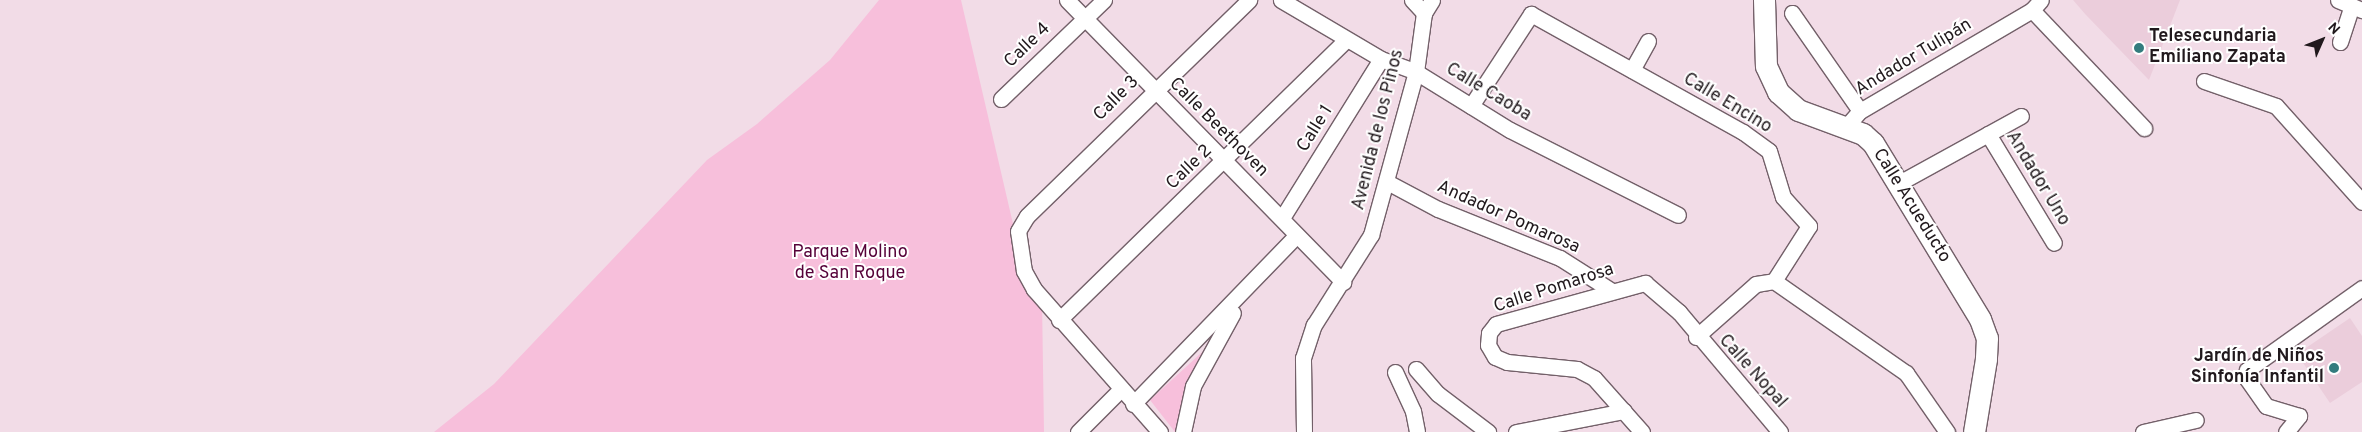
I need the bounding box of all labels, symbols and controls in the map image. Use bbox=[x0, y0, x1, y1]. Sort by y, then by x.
street label: Andador Tulipán bbox=[1852, 15, 1976, 101]
north arrow bbox=[2297, 15, 2347, 65]
street label: Calle 4 bbox=[1000, 19, 1056, 73]
text: N bbox=[2324, 20, 2343, 39]
place label: Telesecundaria Emiliano Zapata bbox=[2149, 27, 2286, 70]
marker: Telesecundaria Emiliano Zapata bbox=[2133, 42, 2145, 54]
street label: Avenida de los Pinos bbox=[1349, 47, 1409, 213]
street label: Calle Caoba bbox=[1441, 59, 1535, 127]
street label: Calle Encino bbox=[1679, 69, 1775, 139]
street label: Calle 3 bbox=[1090, 72, 1144, 126]
street label: Calle Beethoven bbox=[1164, 74, 1272, 182]
street label: Calle 1 bbox=[1293, 102, 1339, 156]
street label: Andador Uno bbox=[2000, 128, 2074, 230]
street label: Calle 2 bbox=[1163, 141, 1217, 195]
street label: Calle Acueducto bbox=[1867, 145, 1955, 267]
street label: Andador Pomarosa bbox=[1433, 177, 1583, 259]
park label: Parque Molino de San Roque bbox=[792, 243, 908, 286]
street label: Calle Pomarosa bbox=[1491, 259, 1617, 319]
street label: Calle Nopal bbox=[1713, 331, 1791, 413]
place label: Jardín de Niños Sinfonía Infantil bbox=[2191, 347, 2324, 389]
marker: Jardín de Niños Sinfonía Infantil bbox=[2328, 362, 2340, 374]

